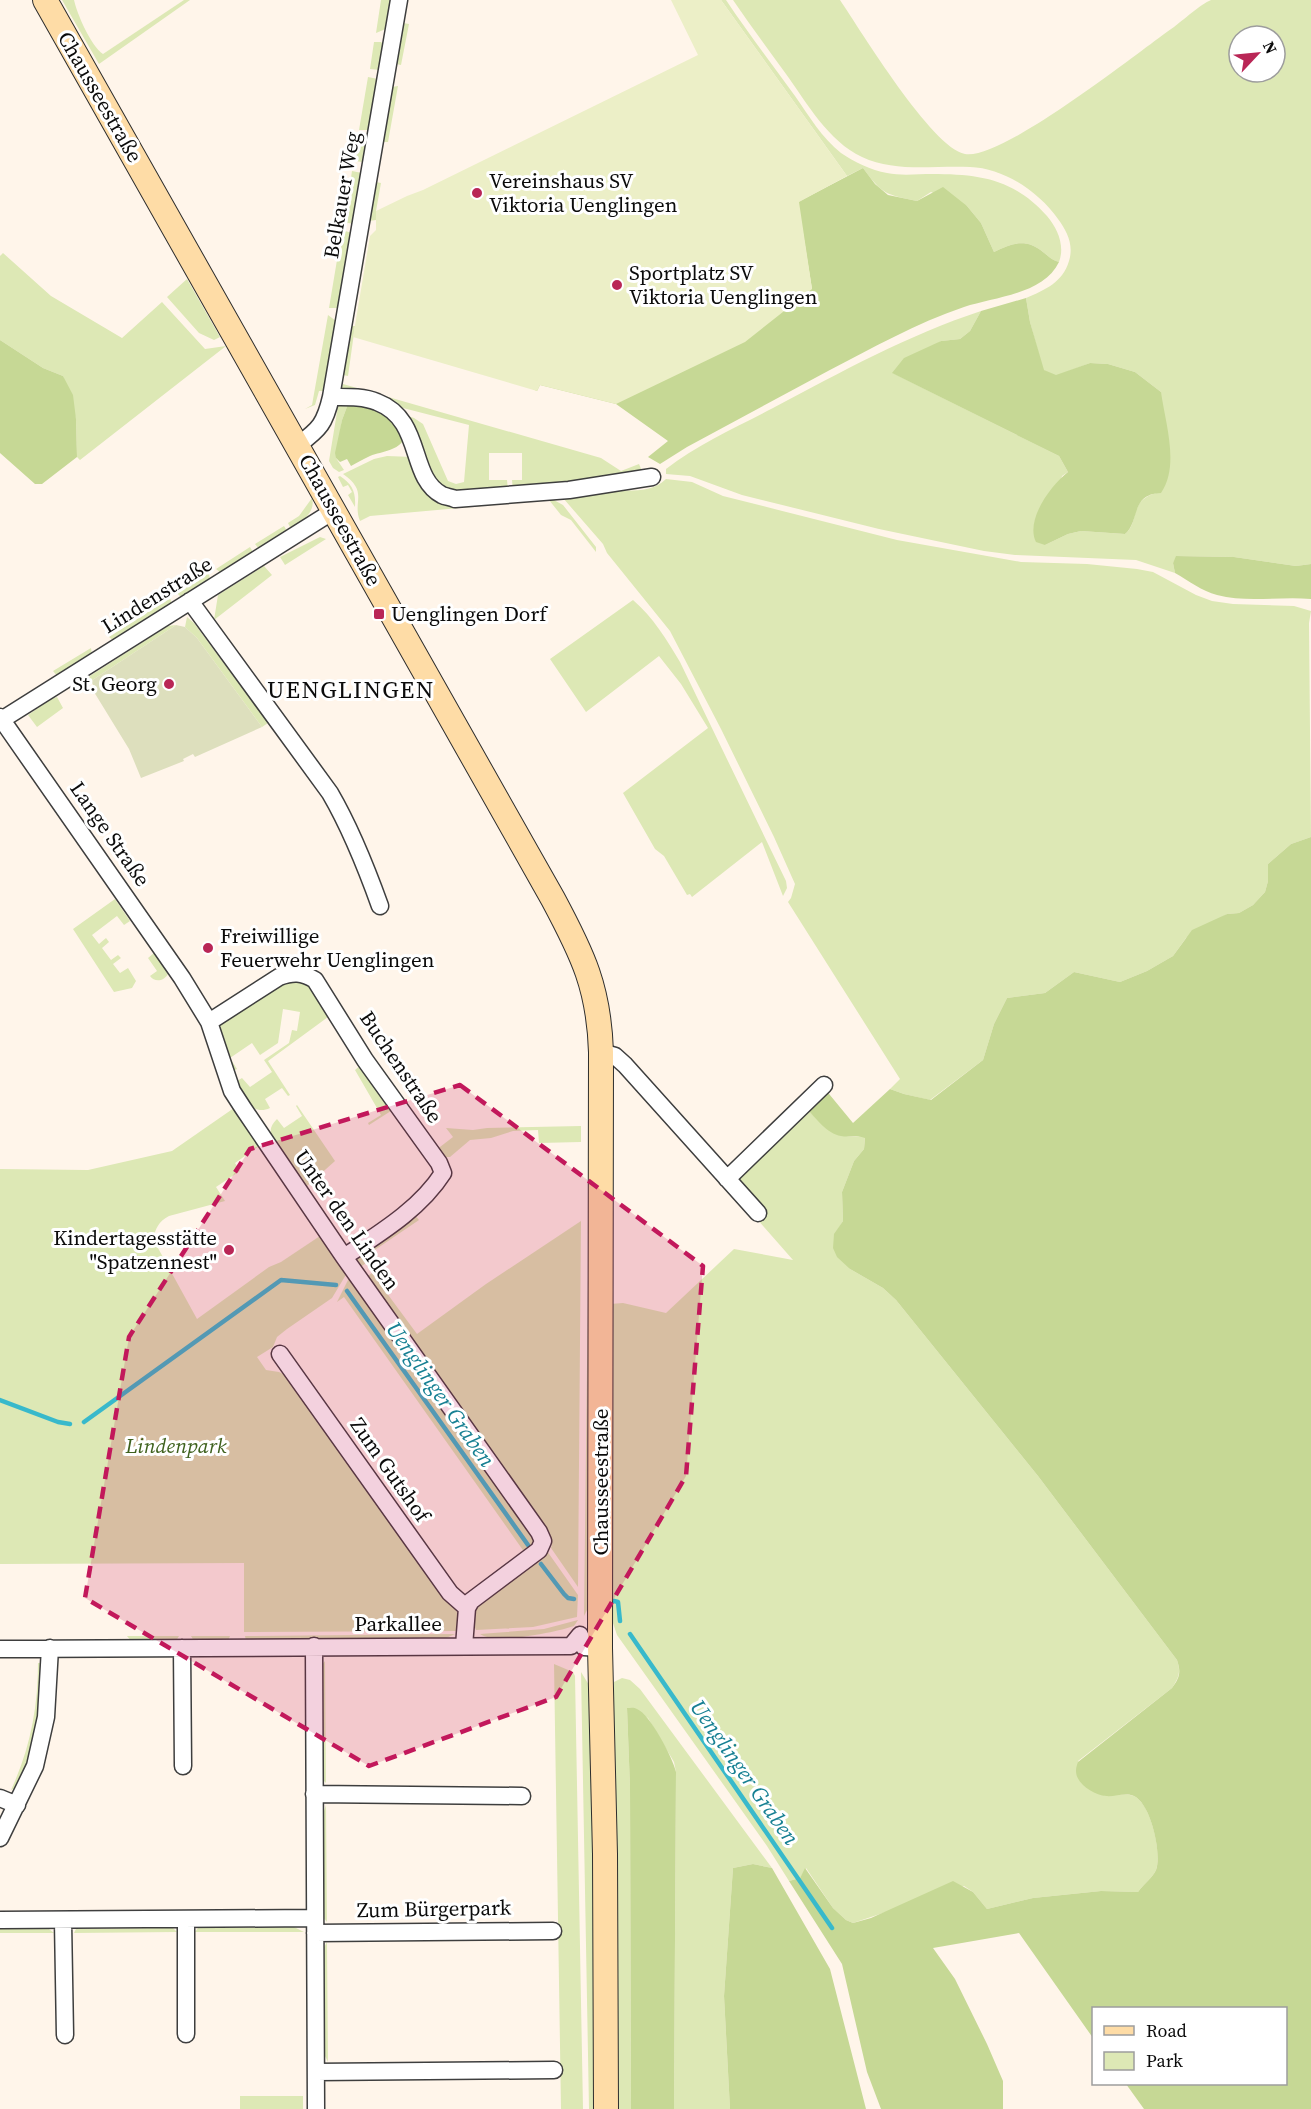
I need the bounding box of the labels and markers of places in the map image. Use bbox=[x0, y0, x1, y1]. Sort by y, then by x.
place label: Vereinshaus SV Viktoria Uenglingen bbox=[489, 166, 678, 219]
marker: Vereinshaus SV Viktoria Uenglingen bbox=[470, 186, 484, 200]
place label: Sportplatz SV Viktoria Uenglingen bbox=[629, 258, 818, 311]
marker: Sportplatz SV Viktoria Uenglingen bbox=[610, 278, 624, 292]
place label: Uenglingen Dorf bbox=[391, 599, 548, 628]
marker: Uenglingen Dorf bbox=[372, 607, 386, 621]
place label: St. Georg bbox=[72, 669, 157, 698]
marker: St. Georg bbox=[162, 677, 176, 691]
place label: Freiwillige Feuerwehr Uenglingen bbox=[220, 921, 435, 974]
marker: Freiwillige Feuerwehr Uenglingen bbox=[201, 941, 215, 955]
place label: Kindertagesstätte "Spatzennest" bbox=[53, 1223, 217, 1276]
marker: Kindertagesstätte "Spatzennest" bbox=[222, 1243, 236, 1257]

